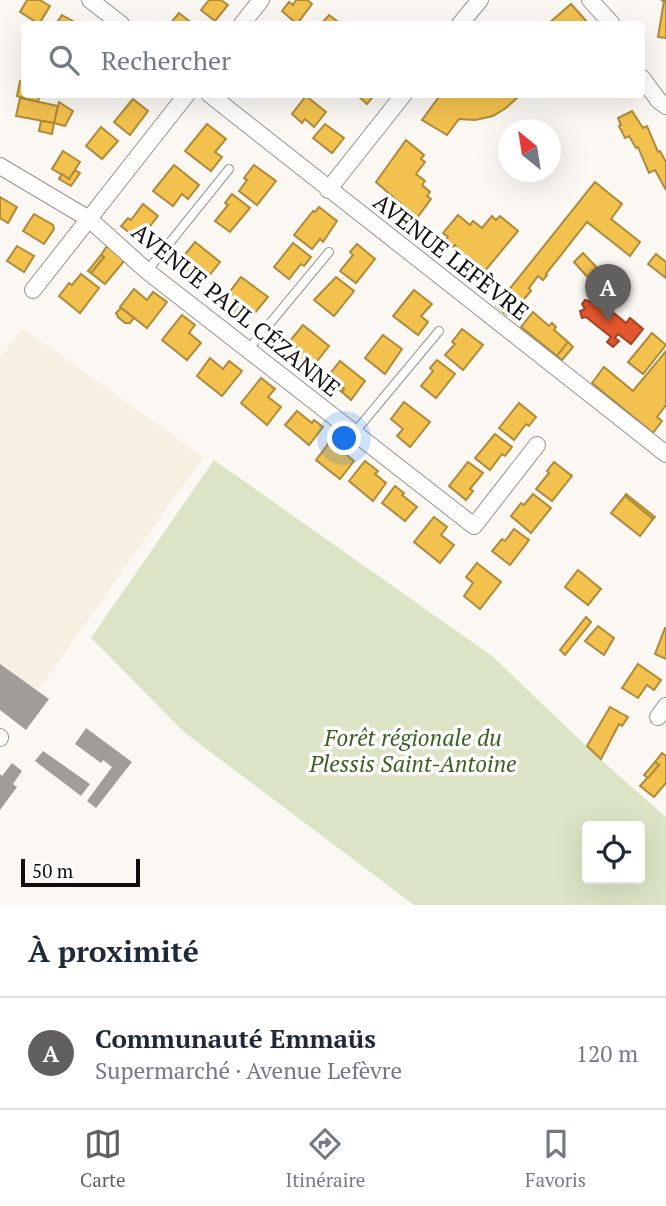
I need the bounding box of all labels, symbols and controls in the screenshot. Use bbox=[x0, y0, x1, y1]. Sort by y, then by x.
search box bbox=[21, 21, 645, 98]
icon: search bbox=[45, 41, 83, 79]
text: Rechercher bbox=[101, 43, 231, 77]
north arrow bbox=[498, 119, 561, 182]
street label: AVENUE LEFÈVRE bbox=[367, 186, 535, 327]
street label: AVENUE PAUL CÉZANNE bbox=[126, 216, 347, 403]
pin: A bbox=[585, 264, 631, 322]
your location bbox=[327, 421, 361, 455]
park label: Forêt régionale du Plessis Saint-Antoine bbox=[308, 722, 517, 779]
map controls bbox=[582, 821, 645, 884]
button: locate bbox=[582, 821, 645, 884]
scale bar bbox=[21, 856, 140, 888]
text: 50 m bbox=[32, 858, 73, 883]
text: À proximité bbox=[28, 931, 199, 971]
text: Communauté Emmaüs bbox=[95, 1021, 376, 1055]
text: A bbox=[43, 1038, 59, 1069]
text: 120 m bbox=[576, 1038, 638, 1069]
text: Supermarché · Avenue Lefèvre bbox=[95, 1055, 402, 1086]
tab: Carte bbox=[80, 1125, 126, 1192]
tab: Itinéraire bbox=[285, 1125, 365, 1192]
tab: Favoris bbox=[525, 1125, 586, 1192]

